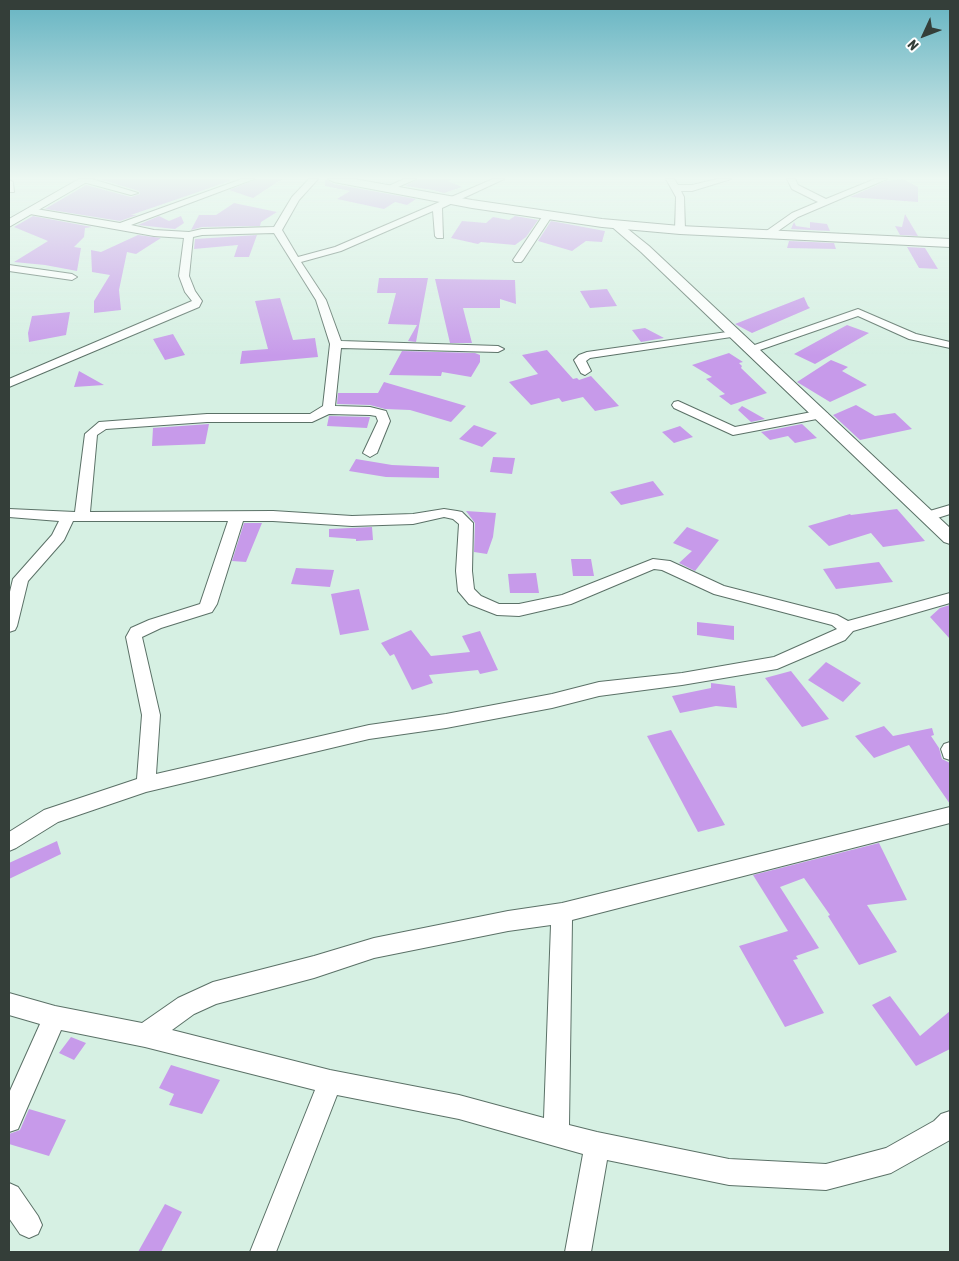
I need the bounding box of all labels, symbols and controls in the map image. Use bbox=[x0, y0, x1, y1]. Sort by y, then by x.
north arrow bbox=[899, 10, 949, 60]
text: N bbox=[904, 37, 922, 54]

